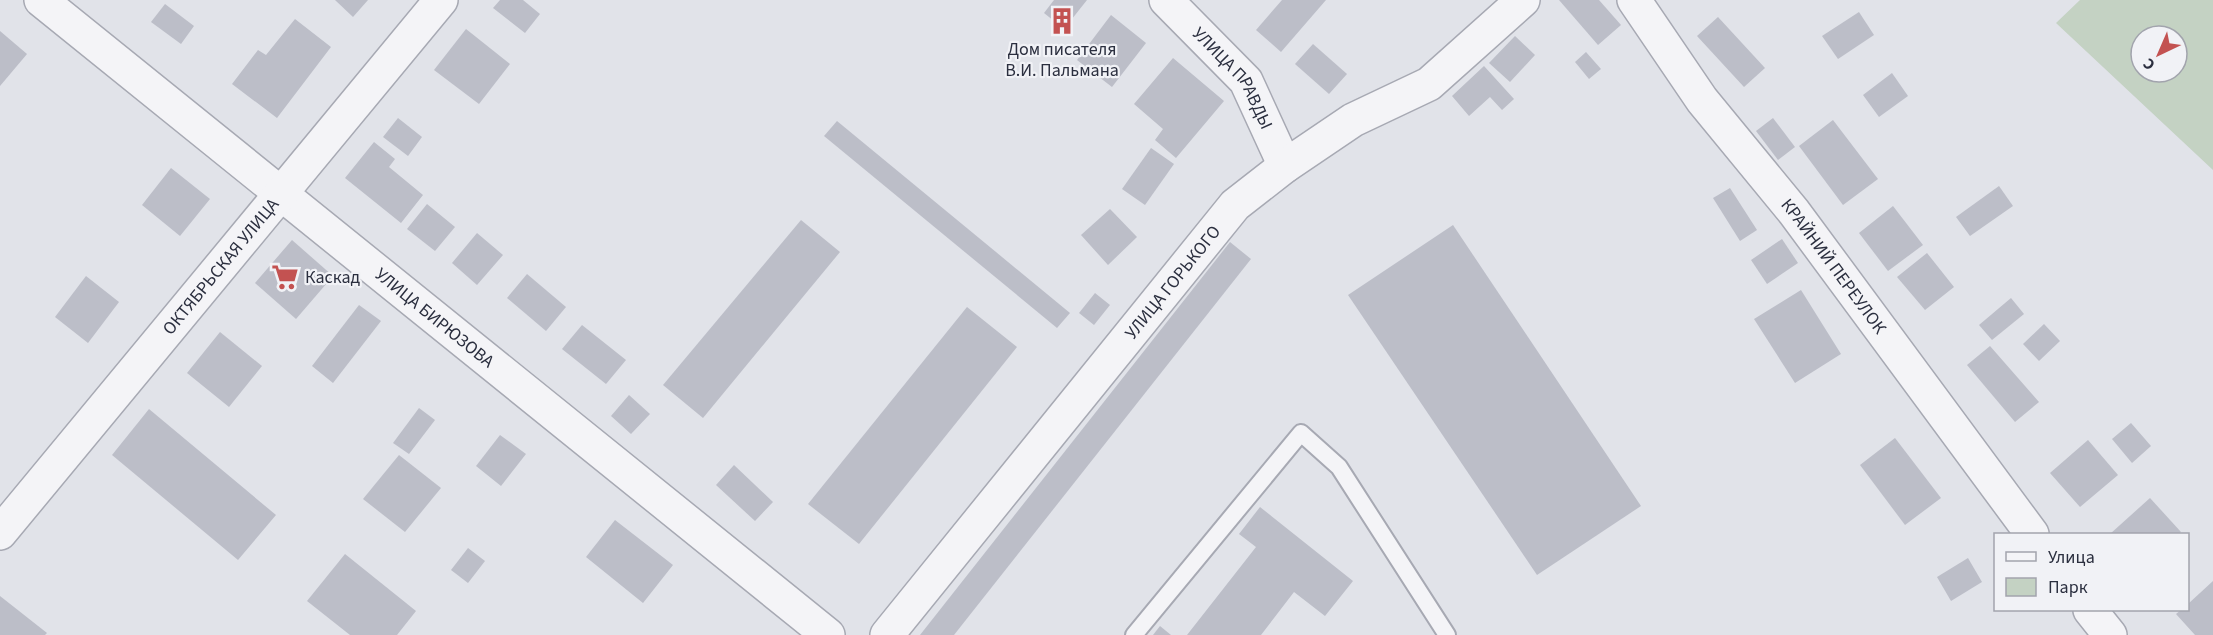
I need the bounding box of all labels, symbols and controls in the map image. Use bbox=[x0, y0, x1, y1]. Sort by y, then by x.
building icon: Дом писателя В.И. Пальмана bbox=[1047, 6, 1077, 36]
street label: УЛИЦА ПРАВДЫ bbox=[1187, 22, 1279, 133]
north arrow bbox=[2129, 24, 2189, 84]
place label: Дом писателя В.И. Пальмана bbox=[1005, 37, 1119, 83]
text: С bbox=[2138, 53, 2160, 75]
street label: ОКТЯБРЬСКАЯ УЛИЦА bbox=[157, 193, 285, 340]
street label: КРАЙНИЙ ПЕРЕУЛОК bbox=[1775, 193, 1892, 340]
street label: УЛИЦА ГОРЬКОГО bbox=[1119, 220, 1227, 345]
supermarket icon: Каскад bbox=[270, 262, 300, 292]
street label: УЛИЦА БИРЮЗОВА bbox=[370, 262, 500, 374]
place label: Каскад bbox=[305, 265, 361, 290]
legend bbox=[1994, 533, 2189, 611]
text: Улица bbox=[2048, 545, 2095, 570]
text: Парк bbox=[2048, 575, 2088, 600]

